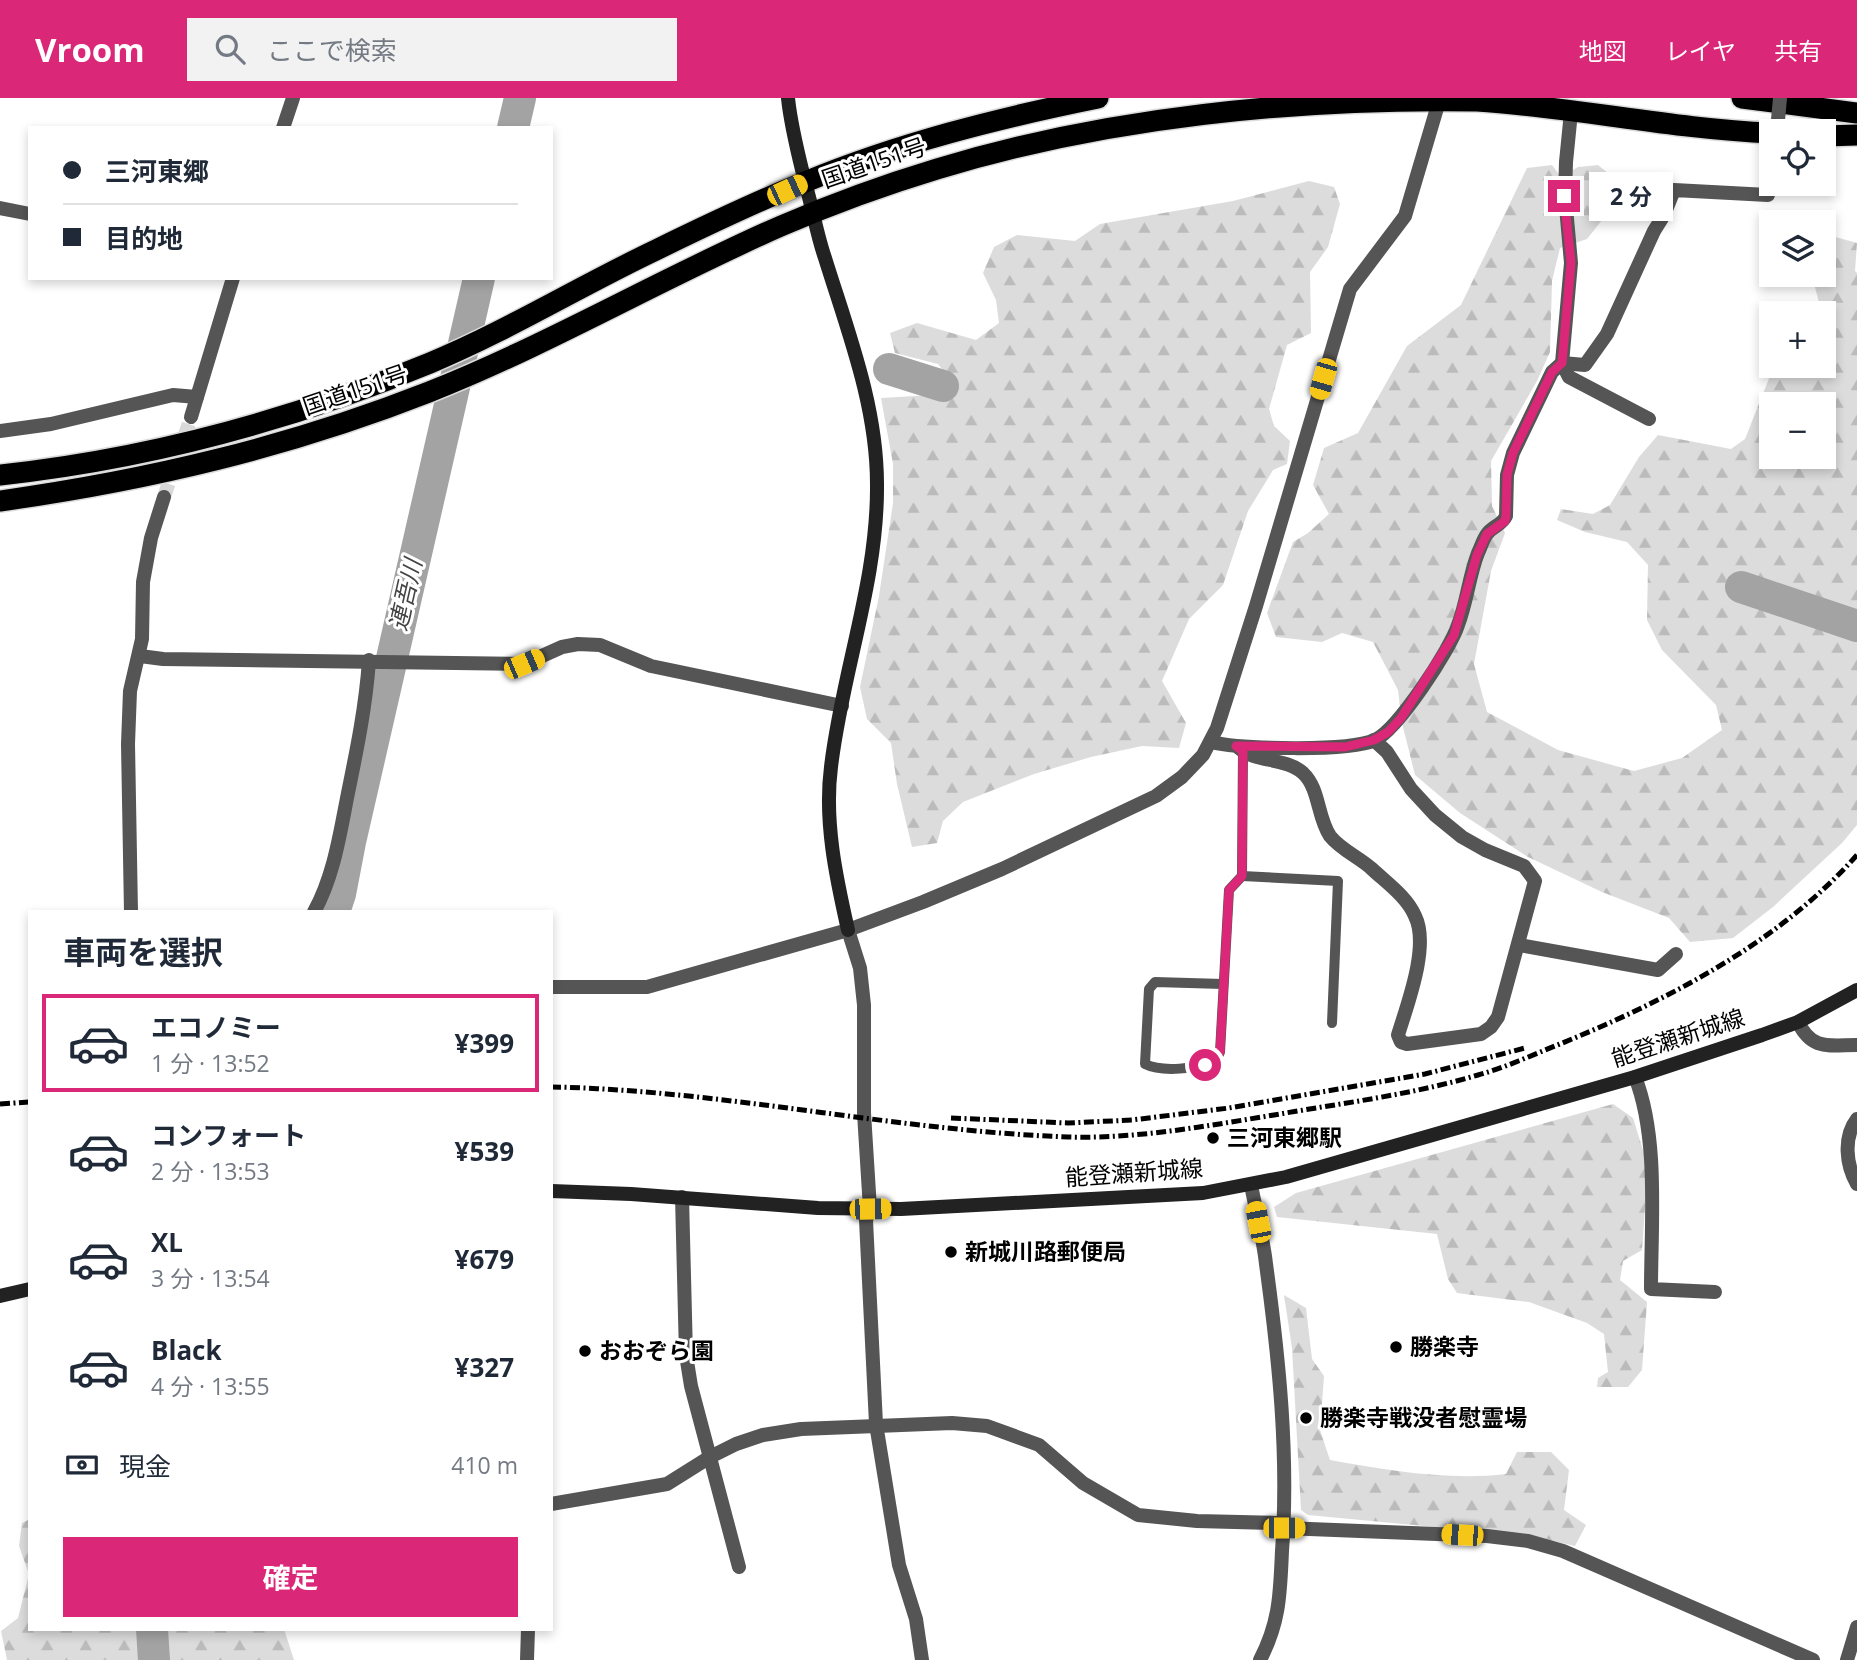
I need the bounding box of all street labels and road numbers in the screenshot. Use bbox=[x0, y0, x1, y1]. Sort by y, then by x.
street label: 国道151号 bbox=[817, 129, 930, 195]
street label: 国道151号 bbox=[298, 356, 411, 422]
street label: 能登瀬新城線 bbox=[1607, 1001, 1748, 1074]
street label: 能登瀬新城線 bbox=[1064, 1151, 1204, 1193]

